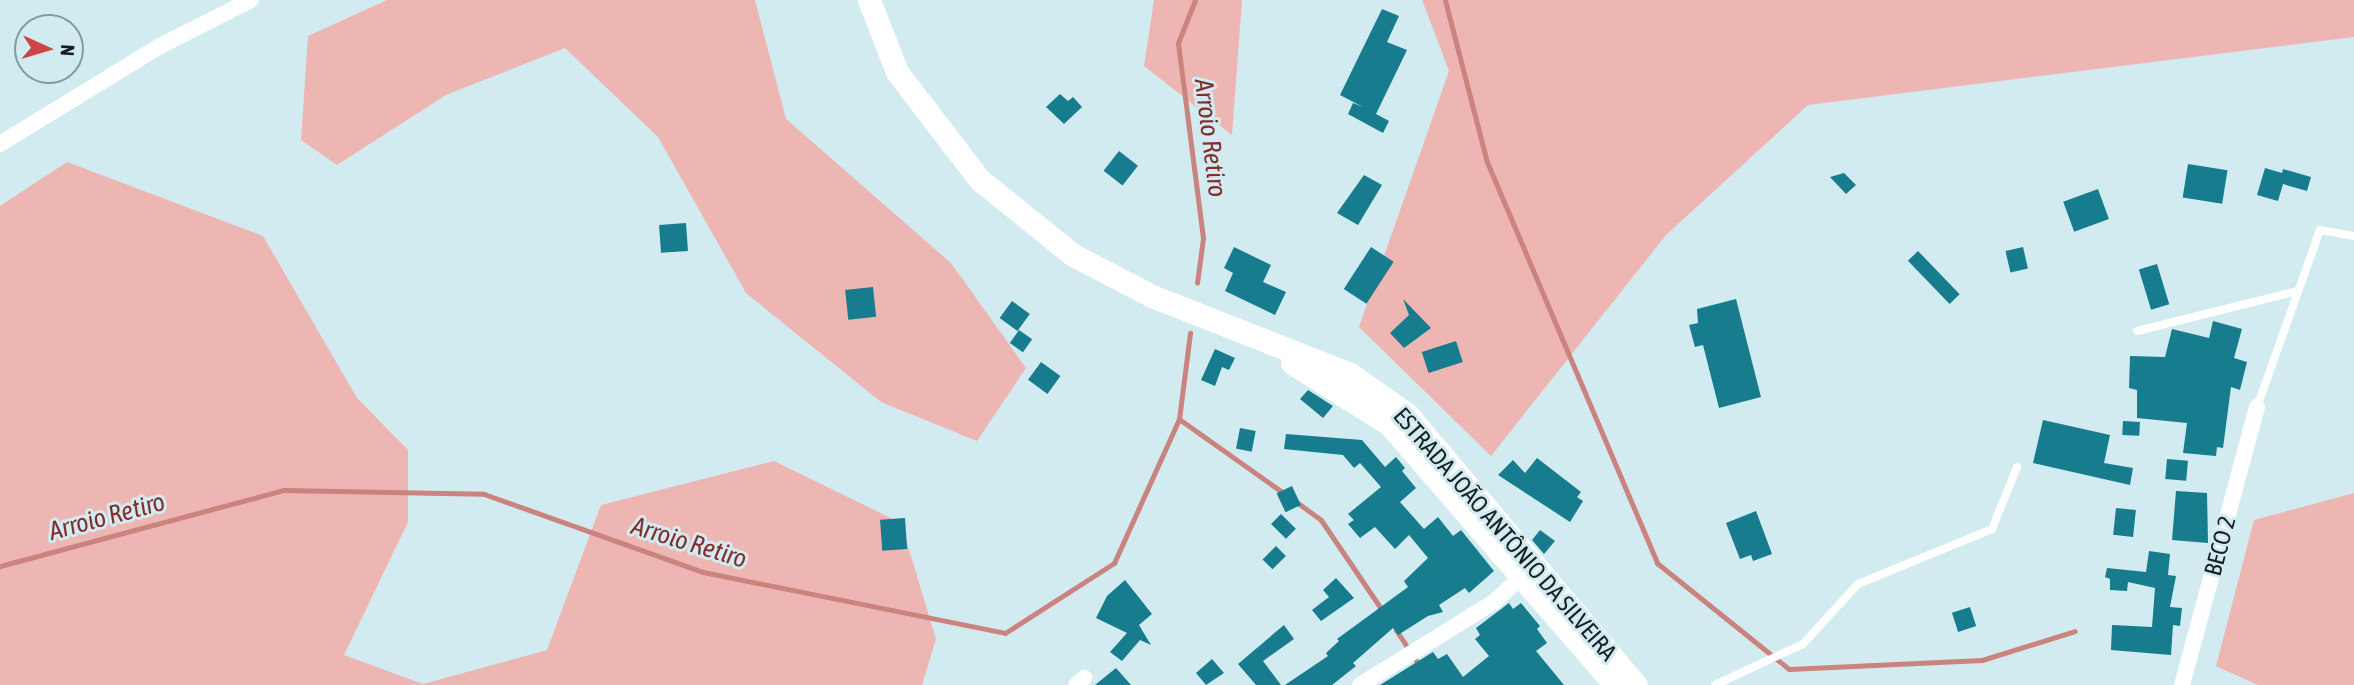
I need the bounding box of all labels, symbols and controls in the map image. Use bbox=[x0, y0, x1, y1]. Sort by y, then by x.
north arrow bbox=[14, 14, 84, 84]
text: N bbox=[57, 44, 79, 57]
water label: Arroio Retiro bbox=[1187, 77, 1233, 199]
street label: ESTRADA JOÃO ANTÔNIO DA SILVEIRA bbox=[1387, 402, 1623, 666]
water label: Arroio Retiro bbox=[46, 487, 168, 547]
water label: Arroio Retiro bbox=[628, 511, 750, 575]
street label: BECO 2 bbox=[2198, 513, 2242, 579]

